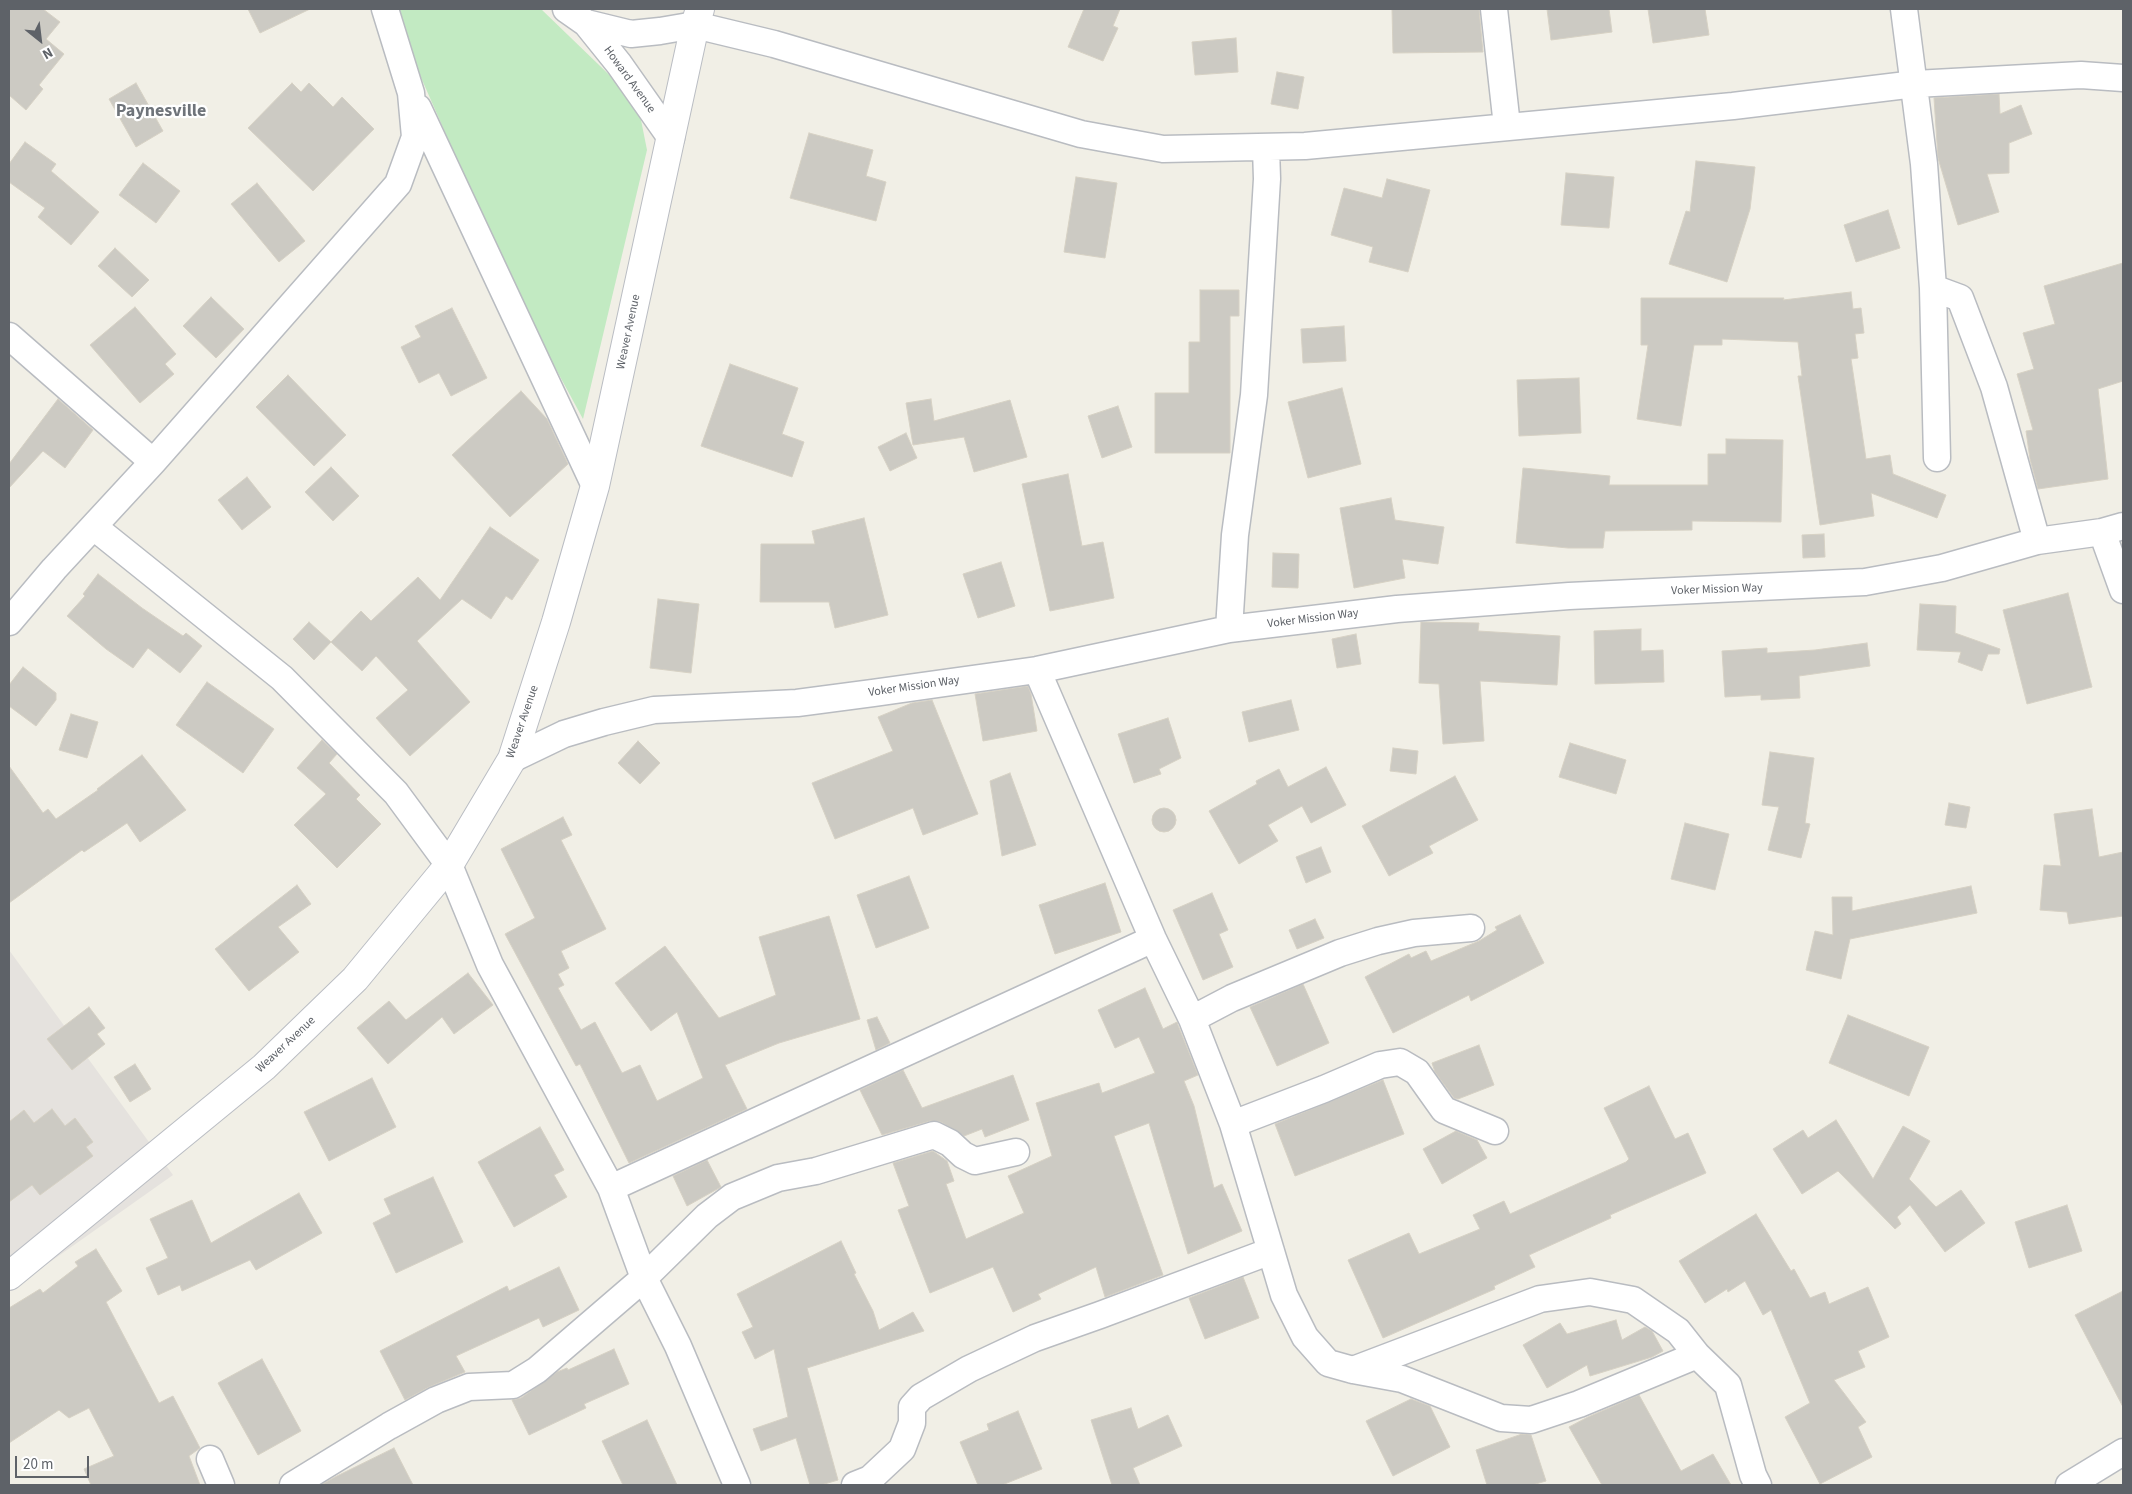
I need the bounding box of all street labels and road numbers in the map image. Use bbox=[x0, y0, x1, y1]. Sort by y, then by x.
street label: Howard Avenue bbox=[600, 44, 658, 116]
street label: Weaver Avenue bbox=[614, 293, 644, 371]
street label: Voker Mission Way bbox=[1671, 581, 1763, 599]
street label: Voker Mission Way bbox=[1267, 606, 1359, 632]
street label: Voker Mission Way bbox=[868, 673, 960, 701]
street label: Weaver Avenue bbox=[504, 684, 542, 760]
street label: Weaver Avenue bbox=[253, 1014, 319, 1076]

